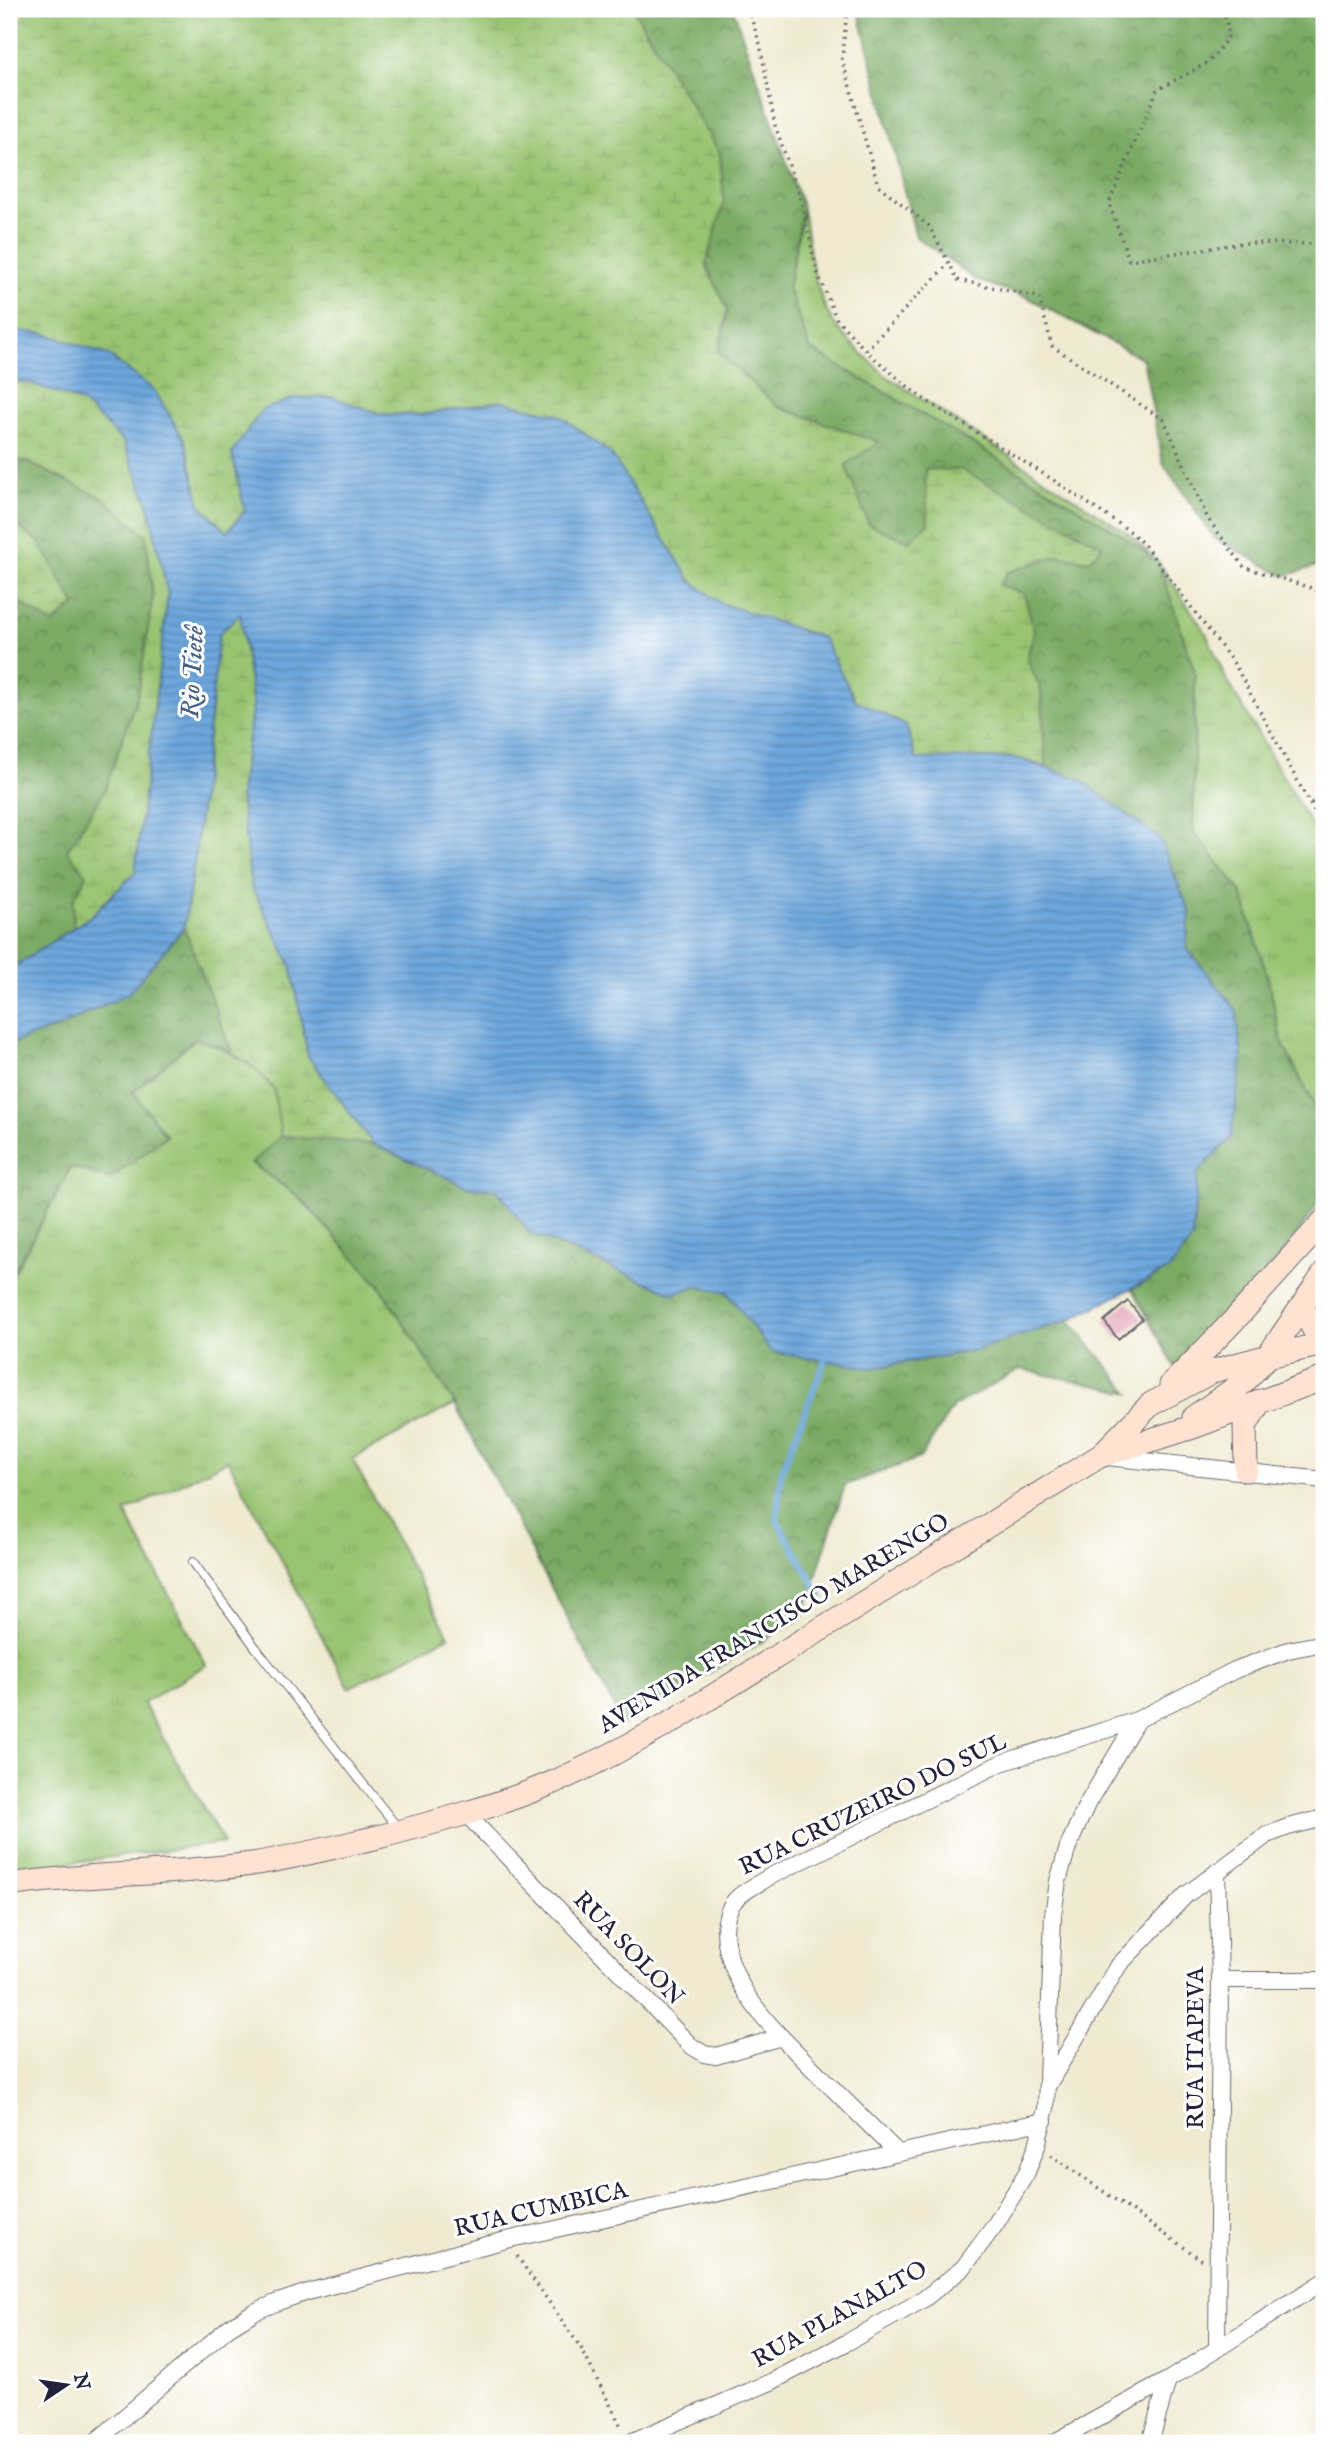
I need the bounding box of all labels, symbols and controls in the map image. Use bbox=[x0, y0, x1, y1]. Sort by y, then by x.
water label: Rio Tietê bbox=[174, 624, 212, 719]
street label: AVENIDA FRANCISCO MARENGO bbox=[592, 1507, 955, 1742]
street label: RUA CRUZEIRO DO SUL bbox=[734, 1726, 1013, 1883]
street label: RUA SOLON bbox=[566, 1885, 690, 2013]
street label: RUA ITAPEVA bbox=[1181, 1966, 1212, 2129]
street label: RUA CUMBICA bbox=[451, 2175, 632, 2245]
street label: RUA PLANALTO bbox=[747, 2254, 933, 2376]
north arrow bbox=[32, 2350, 102, 2420]
text: N bbox=[67, 2370, 94, 2393]

